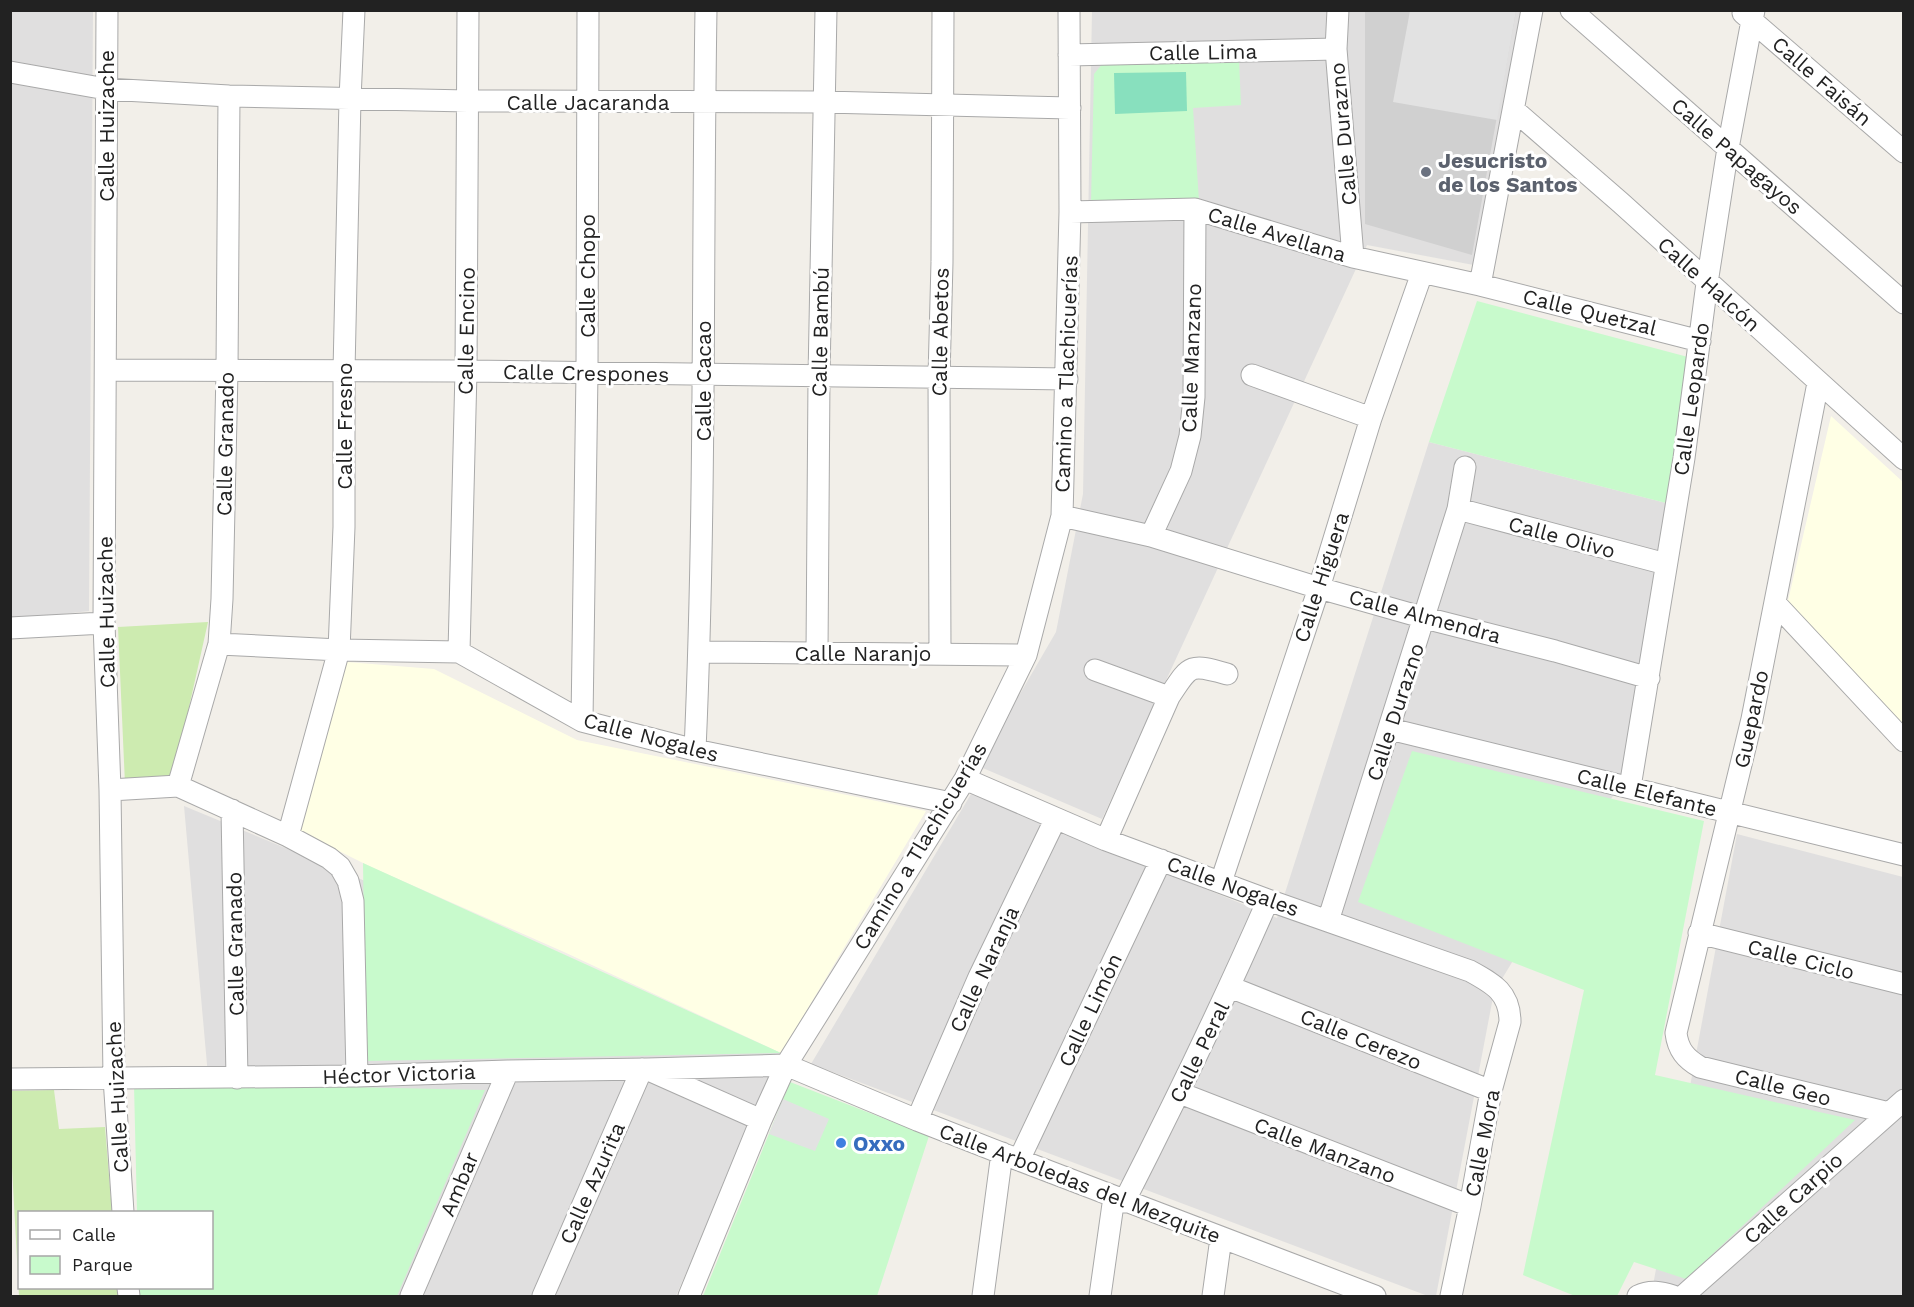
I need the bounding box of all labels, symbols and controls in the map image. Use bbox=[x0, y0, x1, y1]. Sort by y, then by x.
street label: Calle Faisán bbox=[1767, 31, 1877, 131]
street label: Calle Lima bbox=[1149, 39, 1258, 65]
street label: Calle Huizache bbox=[94, 50, 119, 202]
street label: Calle Durazno bbox=[1324, 61, 1362, 207]
street label: Calle Jacaranda bbox=[506, 90, 670, 115]
street label: Calle Papagayos bbox=[1666, 92, 1808, 220]
place label: Jesucristo de los Santos bbox=[1438, 148, 1578, 197]
marker: Jesucristo de los Santos bbox=[1419, 165, 1433, 179]
street label: Calle Avellana bbox=[1205, 201, 1349, 267]
street label: Calle Chopo bbox=[575, 214, 600, 338]
street label: Calle Halcón bbox=[1653, 231, 1765, 337]
street label: Camino a Tlachicuerías bbox=[1049, 255, 1083, 493]
street label: Calle Encino bbox=[452, 267, 480, 395]
street label: Calle Bambú bbox=[806, 267, 834, 397]
street label: Calle Abetos bbox=[926, 267, 954, 397]
street label: Calle Manzano bbox=[1176, 283, 1206, 433]
street label: Calle Quetzal bbox=[1520, 283, 1660, 341]
street label: Calle Cacao bbox=[691, 321, 716, 441]
street label: Calle Leopardo bbox=[1668, 321, 1714, 477]
street label: Calle Crespones bbox=[503, 359, 669, 387]
street label: Calle Fresno bbox=[332, 362, 357, 490]
street label: Calle Granado bbox=[211, 372, 239, 516]
street label: Calle Higuera bbox=[1288, 508, 1354, 645]
street label: Calle Olivo bbox=[1506, 511, 1618, 563]
street label: Calle Huizache bbox=[92, 536, 120, 688]
street label: Calle Almendra bbox=[1346, 584, 1504, 648]
street label: Calle Durazno bbox=[1361, 640, 1429, 784]
street label: Calle Naranjo bbox=[795, 641, 931, 666]
street label: Guepardo bbox=[1728, 668, 1774, 770]
street label: Calle Nogales bbox=[581, 707, 721, 767]
street label: Camino a Tlachicuerías bbox=[848, 738, 992, 954]
street label: Calle Elefante bbox=[1574, 763, 1720, 821]
street label: Calle Nogales bbox=[1163, 850, 1303, 922]
street label: Calle Granado bbox=[221, 872, 249, 1016]
street label: Calle Naranja bbox=[944, 902, 1024, 1036]
street label: Calle Ciclo bbox=[1745, 934, 1857, 984]
street label: Calle Limón bbox=[1053, 949, 1127, 1071]
street label: Calle Peral bbox=[1164, 997, 1235, 1107]
street label: Calle Cerezo bbox=[1297, 1003, 1425, 1075]
street label: Calle Huizache bbox=[101, 1020, 133, 1174]
street label: Héctor Victoria bbox=[322, 1059, 476, 1089]
street label: Calle Geo bbox=[1732, 1063, 1834, 1111]
street label: Calle Mora bbox=[1459, 1087, 1505, 1199]
street label: Calle Manzano bbox=[1251, 1111, 1399, 1189]
street label: Calle Azurita bbox=[554, 1118, 630, 1248]
street label: Calle Arboledas del Mezquite bbox=[936, 1118, 1224, 1248]
place label: Oxxo bbox=[853, 1131, 905, 1156]
marker: Oxxo bbox=[834, 1136, 848, 1150]
street label: Calle Carpio bbox=[1738, 1147, 1848, 1249]
street label: Ambar bbox=[434, 1148, 484, 1220]
legend bbox=[18, 1211, 213, 1289]
text: Calle bbox=[72, 1224, 116, 1245]
text: Parque bbox=[72, 1254, 133, 1275]

